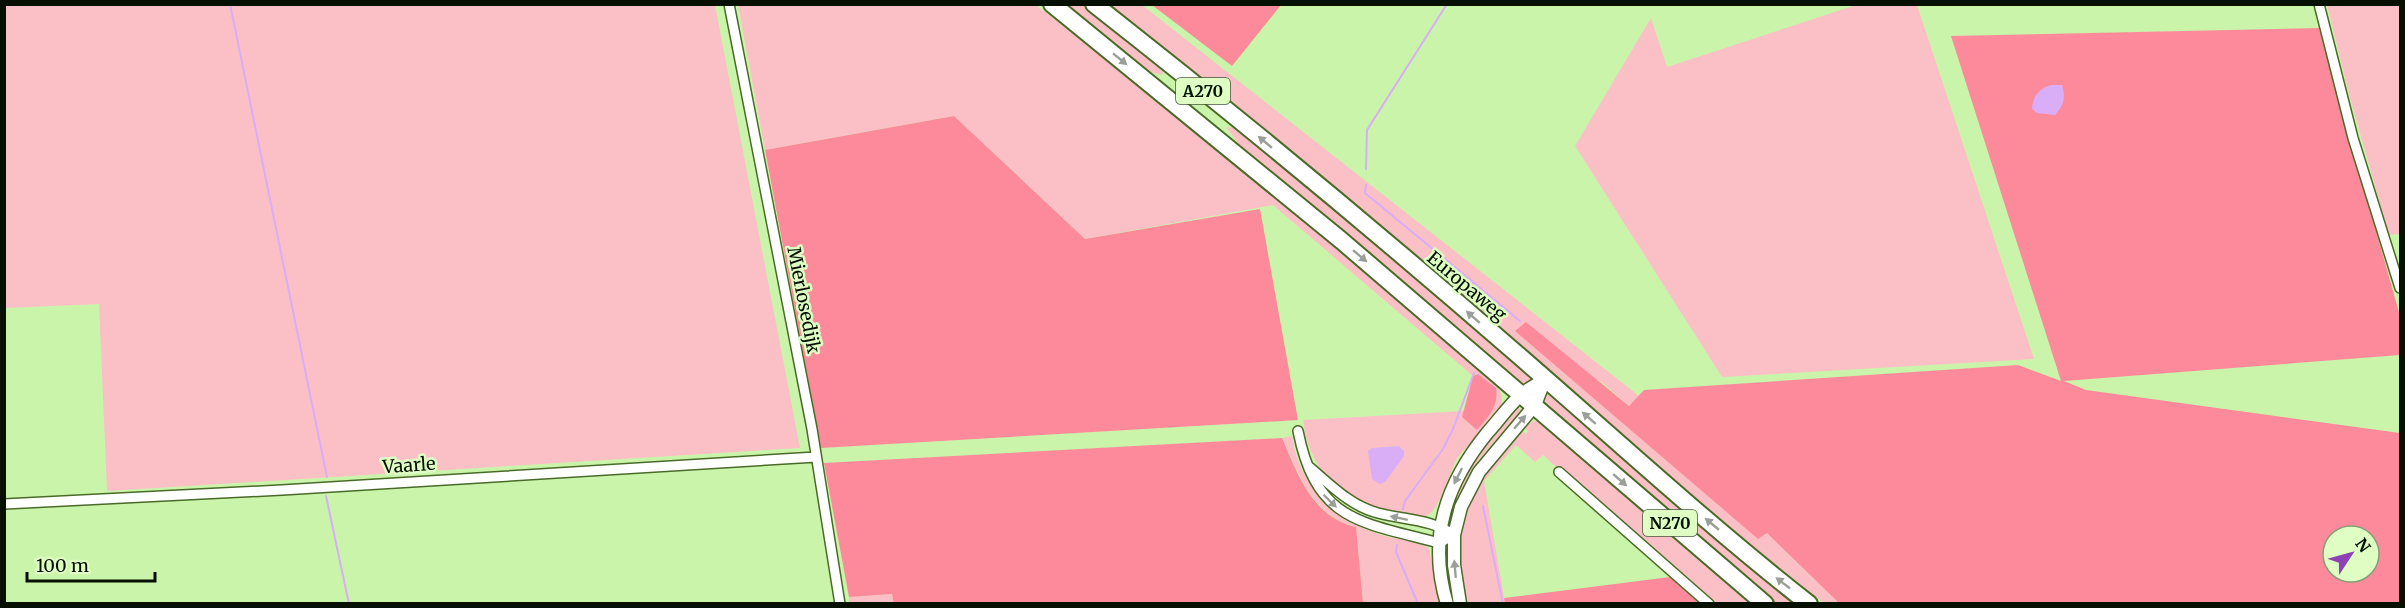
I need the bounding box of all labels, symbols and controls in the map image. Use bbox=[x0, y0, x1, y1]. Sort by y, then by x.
one-way arrow bbox=[1112, 52, 1127, 65]
road number: A270 bbox=[1176, 78, 1230, 104]
one-way arrow bbox=[1257, 136, 1273, 149]
street label: Mierlosedijk bbox=[782, 245, 826, 356]
street label: Europaweg bbox=[1423, 246, 1512, 326]
one-way arrow bbox=[1352, 249, 1368, 262]
one-way arrow bbox=[1465, 310, 1481, 323]
one-way arrow bbox=[1582, 412, 1597, 425]
one-way arrow bbox=[1513, 415, 1526, 430]
street label: Vaarle bbox=[381, 452, 436, 478]
one-way arrow bbox=[1454, 467, 1463, 484]
one-way arrow bbox=[1612, 473, 1627, 486]
one-way arrow bbox=[1323, 494, 1337, 508]
road number: N270 bbox=[1643, 510, 1697, 536]
one-way arrow bbox=[1390, 513, 1409, 522]
one-way arrow bbox=[1705, 518, 1720, 531]
north arrow bbox=[2321, 524, 2381, 584]
text: N bbox=[2351, 534, 2375, 556]
scale bar bbox=[27, 545, 154, 583]
text: 100 m bbox=[36, 554, 89, 577]
one-way arrow bbox=[1450, 560, 1460, 579]
one-way arrow bbox=[1775, 576, 1791, 589]

